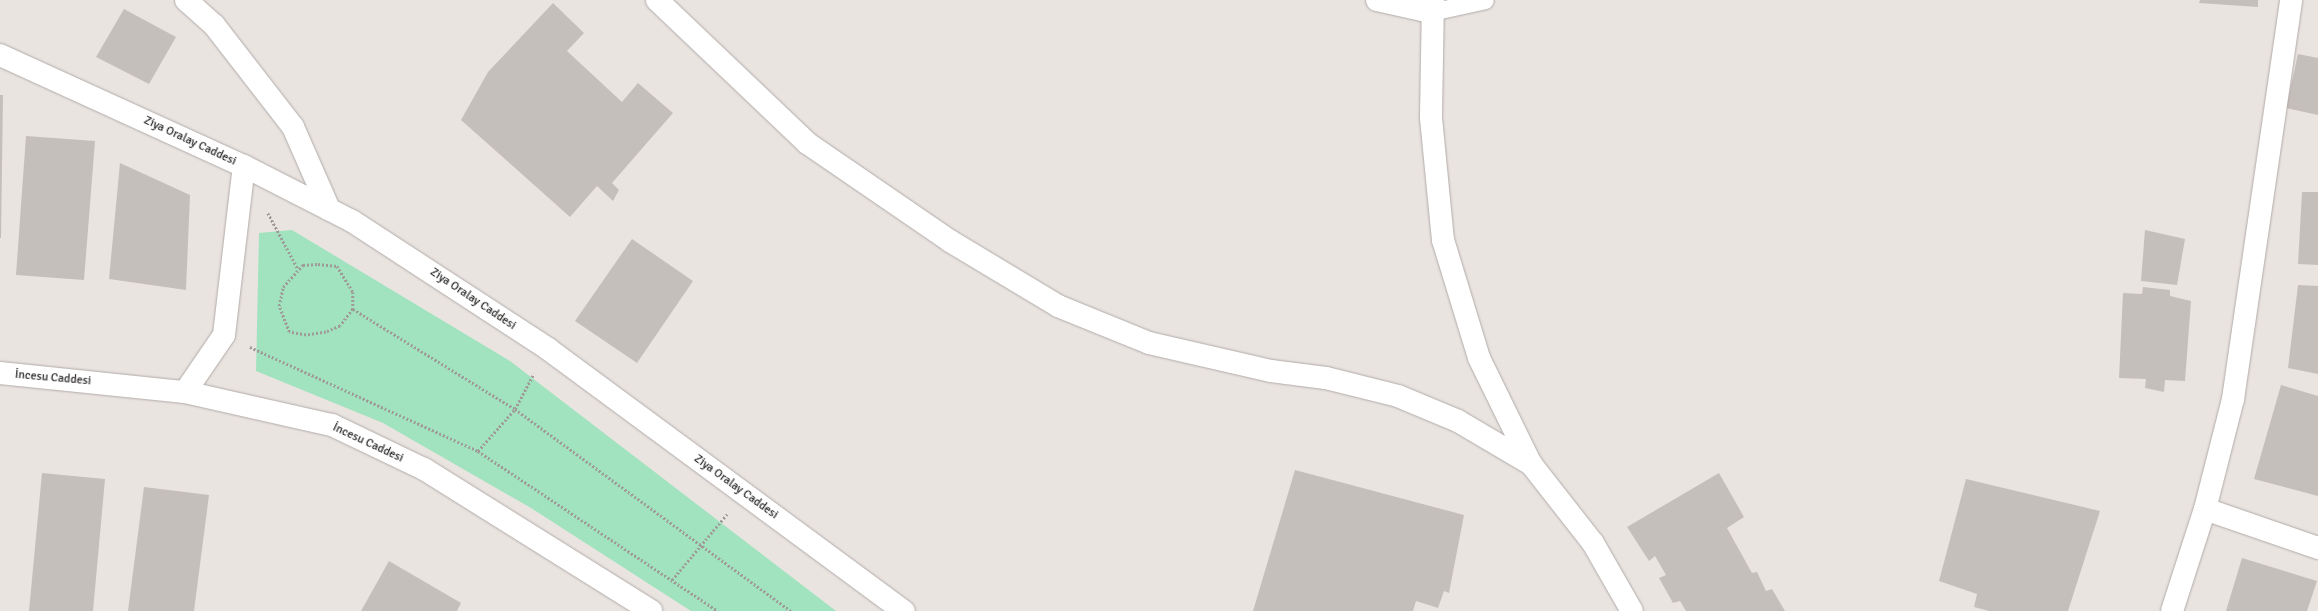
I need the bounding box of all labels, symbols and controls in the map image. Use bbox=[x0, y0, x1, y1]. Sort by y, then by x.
street label: Ziya Oralay Caddesi bbox=[141, 113, 239, 169]
street label: Ziya Oralay Caddesi bbox=[427, 265, 519, 333]
street label: İncesu Caddesi bbox=[14, 367, 92, 389]
street label: İncesu Caddesi bbox=[330, 420, 406, 466]
street label: Ziya Oralay Caddesi bbox=[691, 452, 781, 522]

